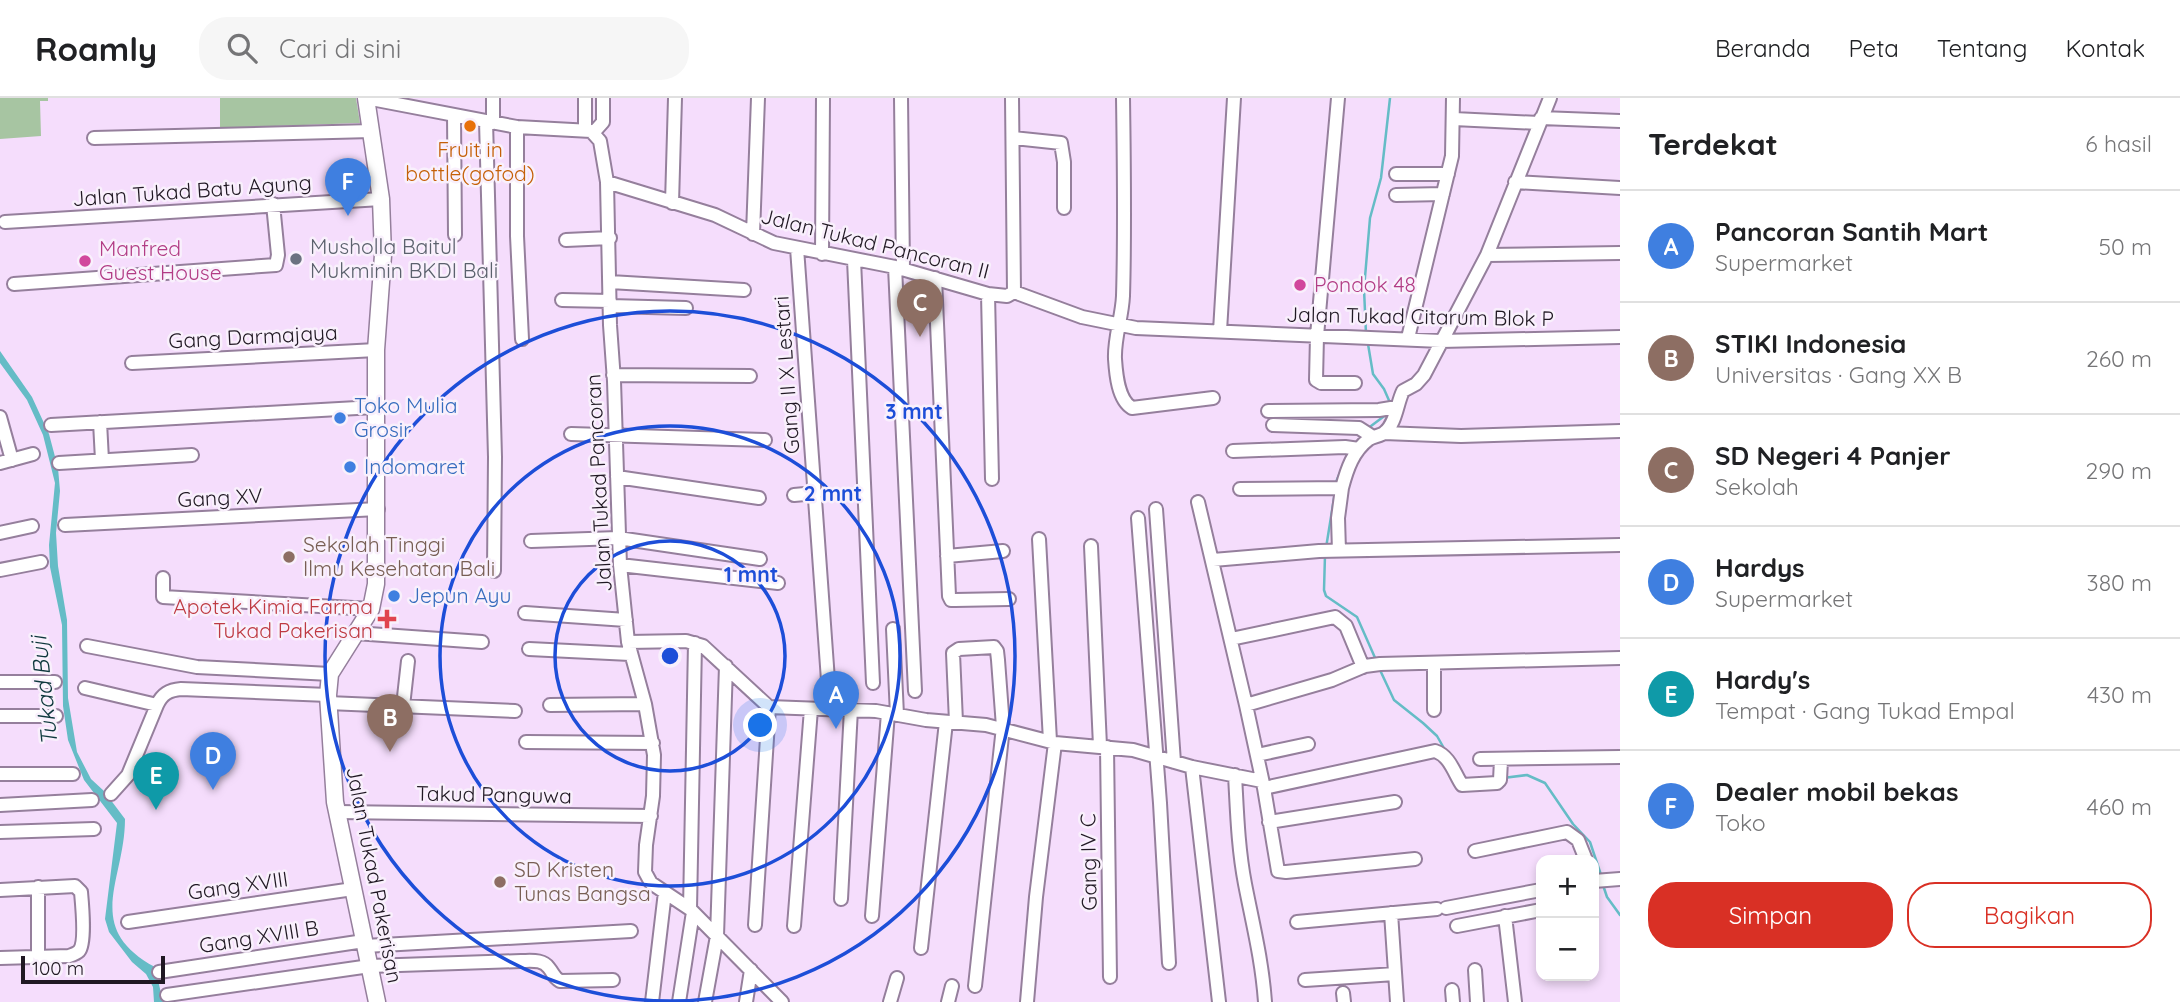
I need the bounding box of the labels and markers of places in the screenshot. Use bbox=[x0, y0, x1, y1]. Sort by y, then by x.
marker: Fruit in bottle(gofod) bbox=[462, 118, 478, 134]
place label: Fruit in bottle(gofod) bbox=[405, 136, 535, 186]
pin: F bbox=[325, 158, 371, 216]
place label: Musholla Baitul Mukminin BKDI Bali bbox=[310, 233, 498, 283]
place label: Manfred Guest House bbox=[99, 235, 222, 285]
marker: Musholla Baitul Mukminin BKDI Bali bbox=[288, 251, 304, 267]
marker: Manfred Guest House bbox=[77, 253, 93, 269]
place label: Pondok 48 bbox=[1314, 271, 1416, 297]
marker: Pondok 48 bbox=[1292, 277, 1308, 293]
pin: C bbox=[897, 279, 943, 337]
place label: Toko Mulia Grosir bbox=[354, 392, 457, 442]
marker: Toko Mulia Grosir bbox=[332, 410, 348, 426]
place label: Indomaret bbox=[364, 453, 465, 479]
marker: Indomaret bbox=[342, 459, 358, 475]
place label: Sekolah Tinggi Ilmu Kesehatan Bali bbox=[303, 531, 495, 581]
marker: Sekolah Tinggi Ilmu Kesehatan Bali bbox=[281, 549, 297, 565]
place label: Jepun Ayu bbox=[408, 582, 511, 608]
marker: Jepun Ayu bbox=[386, 588, 402, 604]
place label: Apotek Kimia Farma Tukad Pakerisan bbox=[173, 593, 373, 643]
marker: Apotek Kimia Farma Tukad Pakerisan bbox=[379, 611, 395, 627]
centre of rings bbox=[658, 644, 682, 668]
pin: A bbox=[813, 671, 859, 729]
pin: B bbox=[367, 694, 413, 752]
pin: D bbox=[190, 732, 236, 790]
pin: E bbox=[133, 752, 179, 810]
place label: SD Kristen Tunas Bangsa bbox=[514, 856, 651, 906]
marker: SD Kristen Tunas Bangsa bbox=[492, 874, 508, 890]

